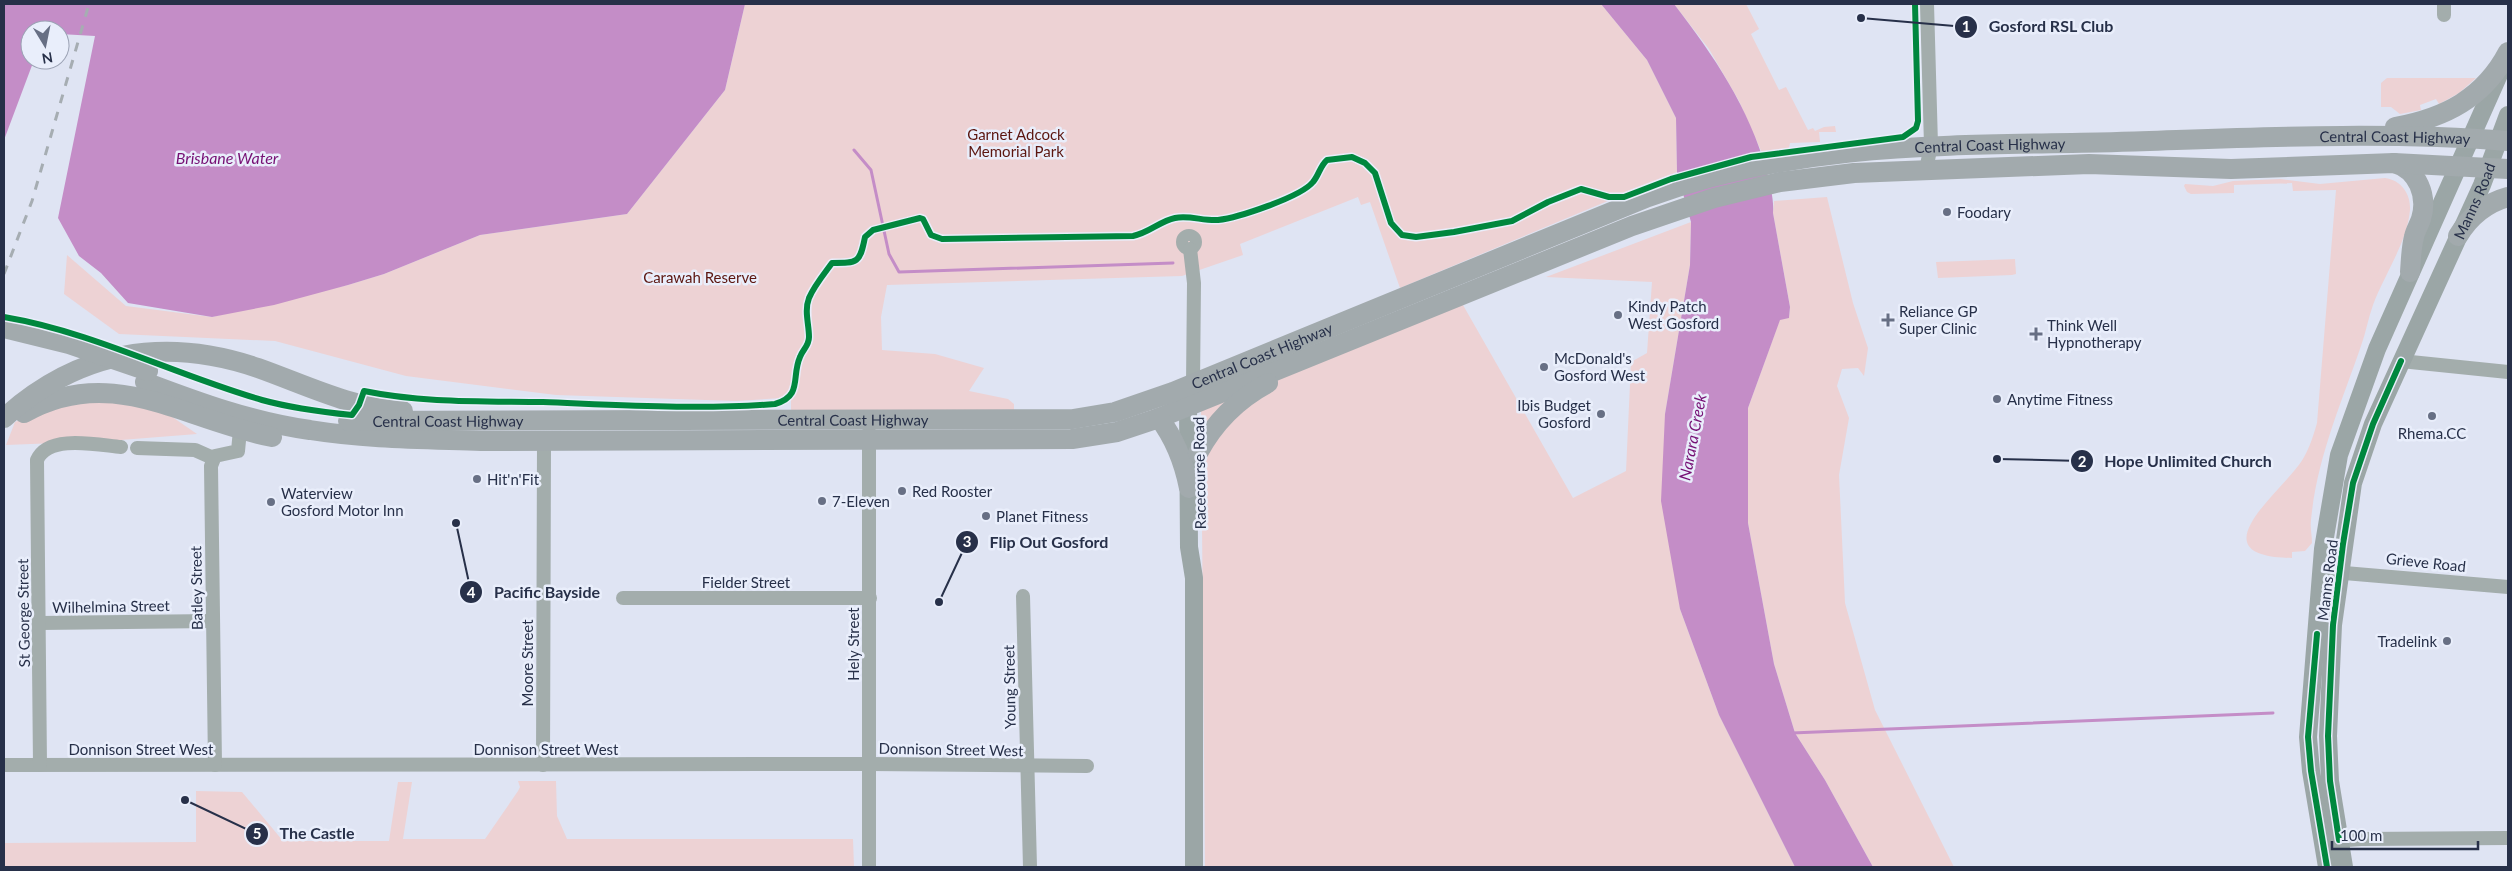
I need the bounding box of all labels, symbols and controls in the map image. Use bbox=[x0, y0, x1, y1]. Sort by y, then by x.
callout: Gosford RSL Club bbox=[1953, 11, 2123, 42]
text: Gosford RSL Club bbox=[1989, 16, 2113, 35]
text: 1 bbox=[1962, 17, 1970, 35]
north arrow bbox=[20, 20, 70, 70]
text: N bbox=[41, 49, 54, 68]
park label: Garnet Adcock Memorial Park bbox=[967, 125, 1065, 160]
street label: Central Coast Highway bbox=[2319, 127, 2471, 148]
street label: Central Coast Highway bbox=[1914, 134, 2066, 156]
water label: Brisbane Water bbox=[176, 148, 279, 167]
street label: Manns Road bbox=[2450, 160, 2498, 242]
place label: Foodary bbox=[1957, 203, 2011, 221]
marker: Foodary bbox=[1941, 206, 1953, 218]
park label: Carawah Reserve bbox=[643, 268, 757, 286]
place label: Kindy Patch West Gosford bbox=[1628, 297, 1719, 332]
place label: Reliance GP Super Clinic bbox=[1899, 302, 1978, 337]
marker: Kindy Patch West Gosford bbox=[1612, 309, 1624, 321]
marker: Reliance GP Super Clinic bbox=[1881, 313, 1895, 327]
place label: Think Well Hypnotherapy bbox=[2047, 316, 2142, 351]
street label: Central Coast Highway bbox=[1189, 318, 1335, 393]
marker: Think Well Hypnotherapy bbox=[2029, 327, 2043, 341]
place label: McDonald's Gosford West bbox=[1554, 349, 1646, 384]
marker: McDonald's Gosford West bbox=[1538, 361, 1550, 373]
place label: Anytime Fitness bbox=[2007, 390, 2113, 408]
water label: Narara Creek bbox=[1674, 392, 1710, 482]
marker: Anytime Fitness bbox=[1991, 393, 2003, 405]
place label: Ibis Budget Gosford bbox=[1517, 396, 1592, 431]
marker: Ibis Budget Gosford bbox=[1595, 408, 1607, 420]
street label: Central Coast Highway bbox=[777, 410, 929, 429]
marker: Rhema.CC bbox=[2426, 410, 2438, 422]
street label: Central Coast Highway bbox=[372, 412, 524, 430]
street label: Racecourse Road bbox=[1189, 417, 1209, 529]
place label: Rhema.CC bbox=[2398, 424, 2466, 442]
callout: Hope Unlimited Church bbox=[2070, 446, 2282, 477]
text: Hope Unlimited Church bbox=[2104, 451, 2272, 470]
text: 2 bbox=[2078, 452, 2087, 470]
place label: Hit'n'Fit bbox=[487, 470, 540, 488]
marker: Hit'n'Fit bbox=[471, 473, 483, 485]
place label: Red Rooster bbox=[912, 482, 993, 500]
place label: Waterview Gosford Motor Inn bbox=[281, 484, 404, 519]
marker: Red Rooster bbox=[896, 485, 908, 497]
place label: 7-Eleven bbox=[832, 492, 890, 510]
marker: 7-Eleven bbox=[816, 495, 828, 507]
marker: Waterview Gosford Motor Inn bbox=[265, 496, 277, 508]
place label: Planet Fitness bbox=[996, 507, 1088, 525]
marker: Planet Fitness bbox=[980, 510, 992, 522]
callout: Flip Out Gosford bbox=[954, 527, 1118, 558]
text: 3 bbox=[963, 532, 971, 550]
text: Flip Out Gosford bbox=[990, 532, 1108, 551]
street label: Manns Road bbox=[2313, 538, 2341, 622]
street label: Batley Street bbox=[186, 545, 206, 630]
street label: Grieve Road bbox=[2385, 549, 2467, 575]
street label: St George Street bbox=[13, 558, 33, 667]
street label: Fielder Street bbox=[702, 573, 791, 591]
callout: Pacific Bayside bbox=[459, 577, 610, 608]
text: Pacific Bayside bbox=[494, 582, 600, 601]
text: 4 bbox=[467, 583, 476, 601]
street label: Wilhelmina Street bbox=[52, 596, 171, 616]
street label: Hely Street bbox=[844, 607, 862, 681]
street label: Moore Street bbox=[518, 619, 536, 707]
place label: Tradelink bbox=[2378, 632, 2437, 650]
marker: Tradelink bbox=[2441, 635, 2453, 647]
street label: Young Street bbox=[999, 644, 1019, 729]
street label: Donnison Street West bbox=[878, 739, 1024, 759]
street label: Donnison Street West bbox=[69, 740, 214, 758]
street label: Donnison Street West bbox=[474, 740, 619, 758]
callout: The Castle bbox=[245, 818, 365, 849]
scale bar bbox=[2332, 818, 2478, 850]
text: The Castle bbox=[279, 823, 355, 842]
text: 5 bbox=[253, 824, 261, 842]
text: 100 m bbox=[2340, 826, 2382, 844]

